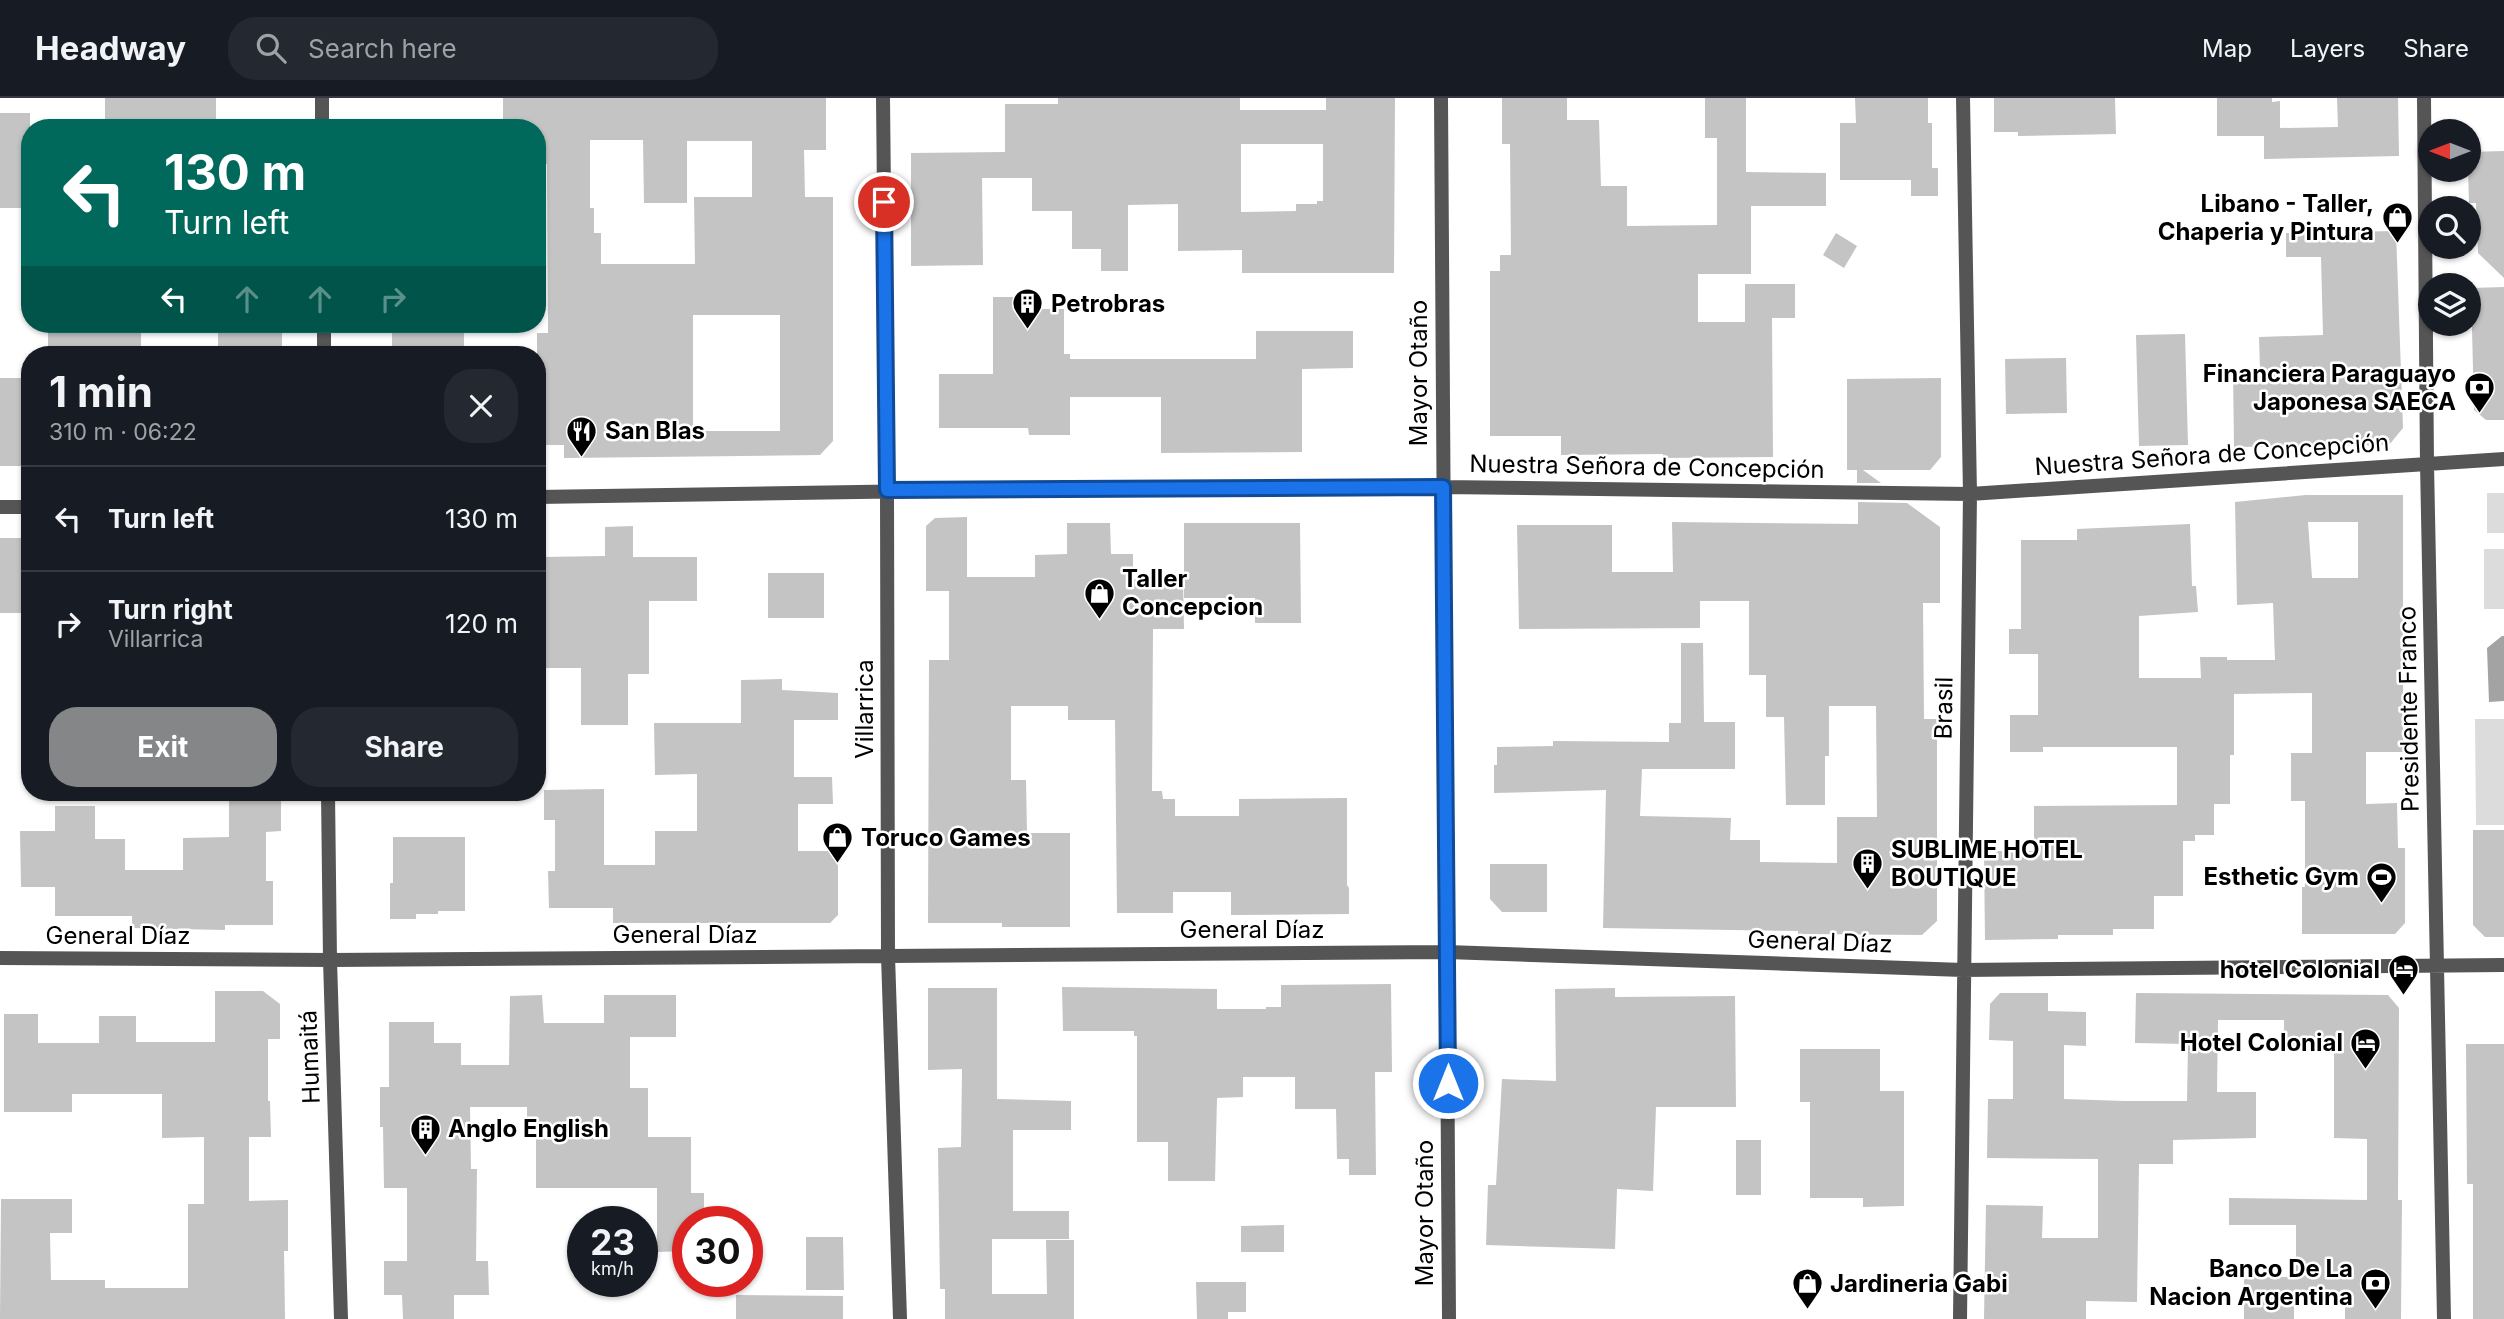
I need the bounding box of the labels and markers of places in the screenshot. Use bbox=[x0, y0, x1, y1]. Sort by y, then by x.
pin bbox=[854, 172, 914, 232]
place label: Libano - Taller, Chaperia y Pintura bbox=[2158, 189, 2374, 246]
shop icon: Libano - Taller, Chaperia y Pintura bbox=[2380, 201, 2414, 245]
building icon: Petrobras bbox=[1011, 287, 1045, 331]
place label: Petrobras bbox=[1051, 289, 1165, 318]
place label: Financiera Paraguayo Japonesa SAECA bbox=[2203, 359, 2456, 416]
bank icon: Financiera Paraguayo Japonesa SAECA bbox=[2462, 371, 2496, 415]
restaurant icon: San Blas bbox=[565, 414, 599, 458]
place label: San Blas bbox=[605, 416, 705, 445]
place label: Taller Concepcion bbox=[1122, 564, 1263, 621]
shop icon: Taller Concepcion bbox=[1082, 576, 1116, 620]
shop icon: Toruco Games bbox=[821, 821, 855, 865]
place label: Toruco Games bbox=[861, 823, 1031, 852]
place label: SUBLIME HOTEL BOUTIQUE bbox=[1891, 835, 2083, 892]
building icon: SUBLIME HOTEL BOUTIQUE bbox=[1851, 847, 1885, 891]
sports icon: Esthetic Gym bbox=[2365, 860, 2399, 904]
place label: Esthetic Gym bbox=[2203, 862, 2359, 891]
hotel icon: hotel Colonial bbox=[2386, 953, 2420, 997]
place label: hotel Colonial bbox=[2220, 955, 2380, 984]
hotel icon: Hotel Colonial bbox=[2349, 1026, 2383, 1070]
place label: Hotel Colonial bbox=[2180, 1028, 2343, 1057]
building icon: Anglo English bbox=[408, 1112, 442, 1156]
place label: Anglo English bbox=[448, 1114, 609, 1143]
place label: Banco De La Nacion Argentina bbox=[2149, 1254, 2353, 1311]
bank icon: Banco De La Nacion Argentina bbox=[2359, 1266, 2393, 1310]
shop icon: Jardineria Gabi bbox=[1790, 1267, 1824, 1311]
place label: Jardineria Gabi bbox=[1830, 1269, 2008, 1298]

